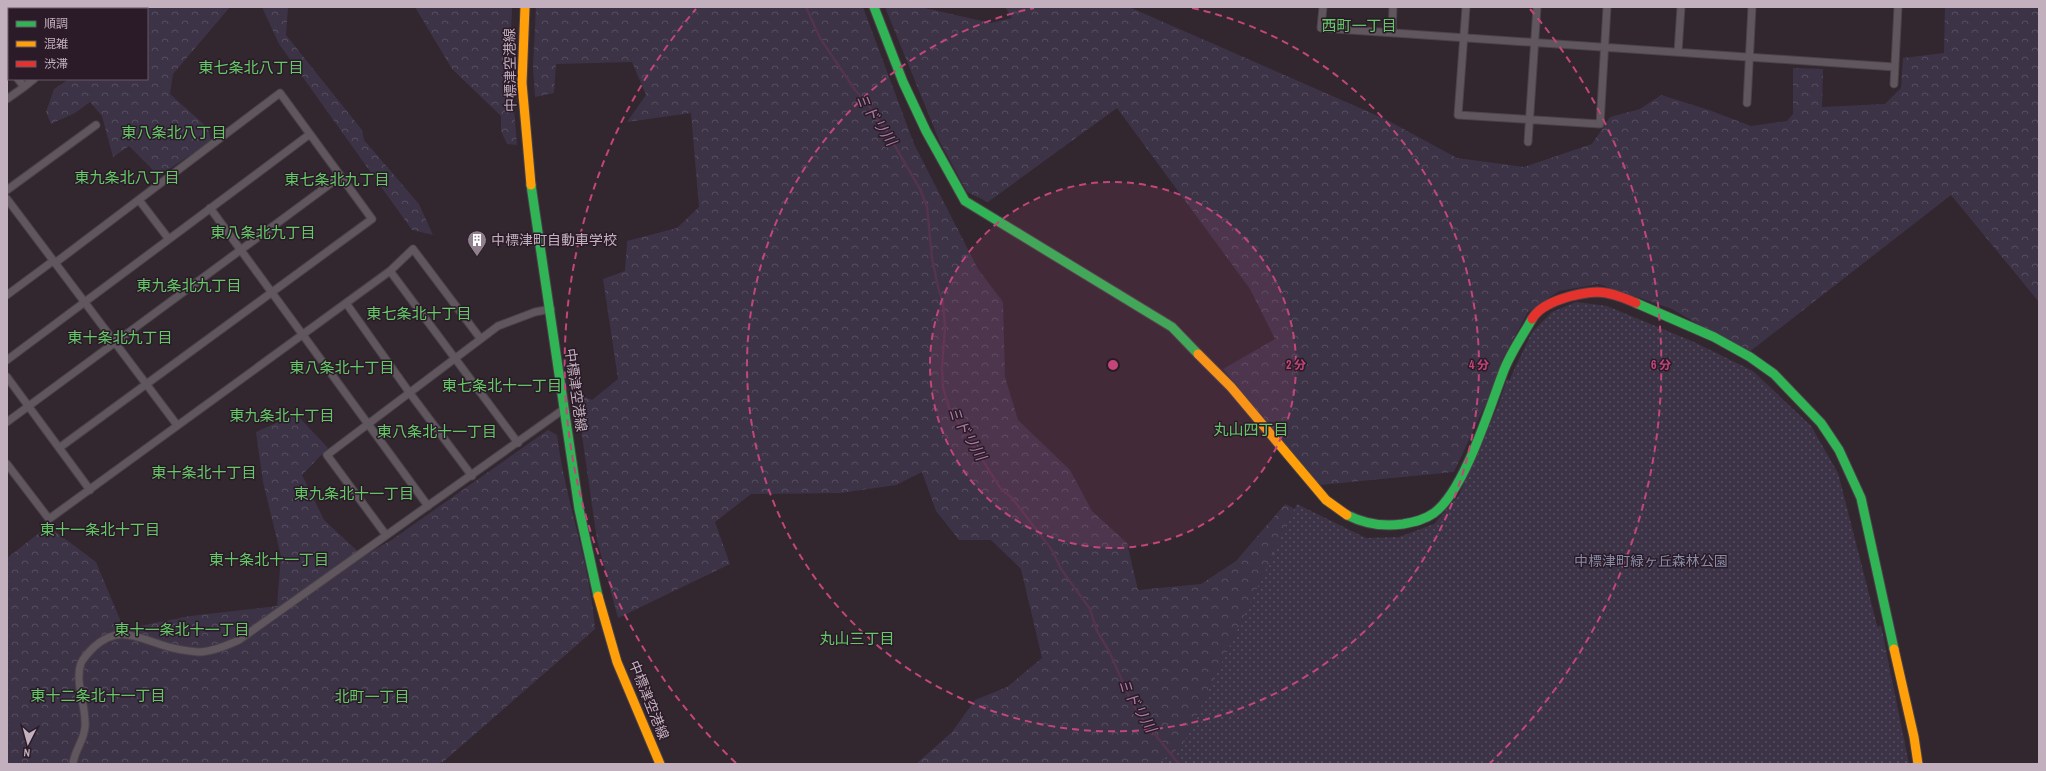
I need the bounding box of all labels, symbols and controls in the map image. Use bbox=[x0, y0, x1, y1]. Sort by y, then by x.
legend bbox=[8, 8, 148, 80]
district label: 西町一丁目 bbox=[1321, 15, 1397, 36]
text: 順調 bbox=[44, 16, 68, 32]
street label: 中標津空港線 bbox=[500, 28, 520, 112]
text: 混雑 bbox=[44, 36, 68, 52]
text: 渋滞 bbox=[44, 56, 68, 72]
district label: 東七条北八丁目 bbox=[198, 57, 304, 78]
water label: ミドリ川 bbox=[850, 88, 903, 151]
district label: 東八条北八丁目 bbox=[121, 122, 227, 143]
district label: 東九条北八丁目 bbox=[74, 167, 180, 188]
district label: 東七条北九丁目 bbox=[284, 169, 390, 190]
district label: 東八条北九丁目 bbox=[210, 222, 316, 243]
building icon: 中標津町自動車学校 bbox=[466, 229, 488, 257]
place label: 中標津町自動車学校 bbox=[491, 231, 617, 249]
district label: 東九条北九丁目 bbox=[136, 275, 242, 296]
district label: 東七条北十丁目 bbox=[366, 303, 472, 324]
district label: 東十条北九丁目 bbox=[67, 327, 173, 348]
street label: 中標津空港線 bbox=[561, 347, 591, 433]
district label: 東八条北十丁目 bbox=[289, 357, 395, 378]
text: 2 分 bbox=[1286, 357, 1306, 373]
text: 4 分 bbox=[1469, 357, 1489, 373]
text: 6 分 bbox=[1651, 357, 1671, 373]
centre of rings bbox=[1106, 358, 1120, 372]
district label: 東七条北十一丁目 bbox=[442, 375, 562, 396]
water label: ミドリ川 bbox=[943, 402, 992, 466]
district label: 東九条北十丁目 bbox=[229, 405, 335, 426]
district label: 丸山四丁目 bbox=[1213, 419, 1289, 440]
district label: 東八条北十一丁目 bbox=[377, 421, 497, 442]
district label: 東十条北十丁目 bbox=[151, 462, 257, 483]
district label: 東九条北十一丁目 bbox=[294, 483, 414, 504]
district label: 東十一条北十丁目 bbox=[40, 519, 160, 540]
district label: 東十条北十一丁目 bbox=[209, 549, 329, 570]
park label: 中標津町緑ヶ丘森林公園 bbox=[1574, 552, 1728, 570]
district label: 東十一条北十一丁目 bbox=[114, 619, 250, 640]
district label: 丸山三丁目 bbox=[819, 628, 895, 649]
street label: 中標津空港線 bbox=[625, 658, 673, 742]
water label: ミドリ川 bbox=[1113, 674, 1162, 738]
district label: 東十二条北十一丁目 bbox=[30, 685, 166, 706]
district label: 北町一丁目 bbox=[334, 686, 410, 707]
north arrow bbox=[8, 723, 48, 763]
text: N bbox=[23, 746, 31, 760]

